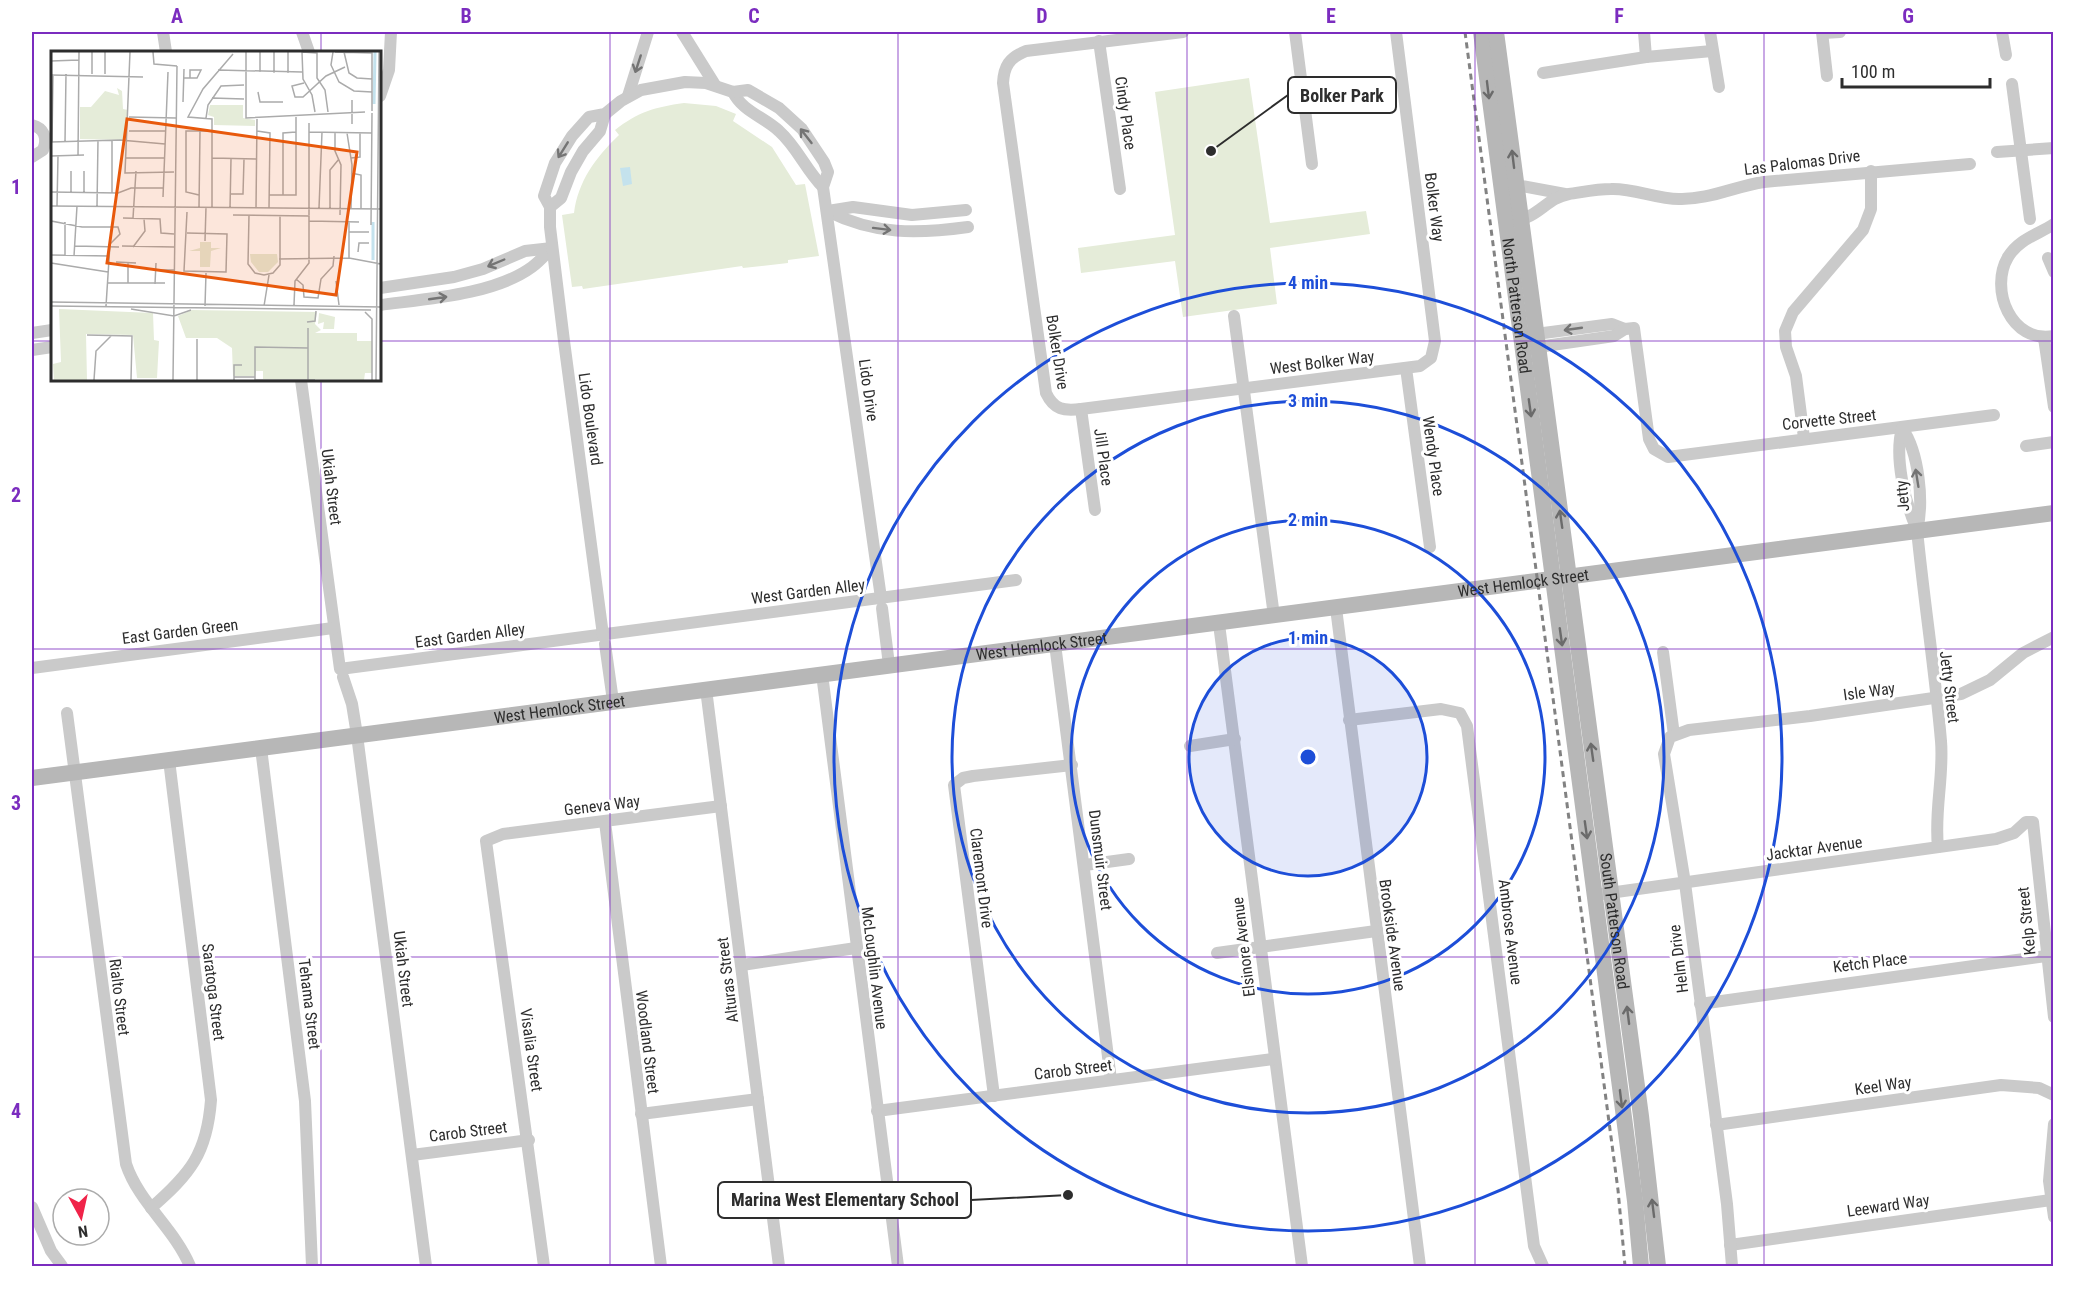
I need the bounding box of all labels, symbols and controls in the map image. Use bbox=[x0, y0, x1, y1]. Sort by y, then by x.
text: A bbox=[171, 4, 183, 28]
text: B bbox=[460, 4, 472, 28]
text: C bbox=[748, 4, 760, 28]
text: D bbox=[1036, 4, 1048, 28]
text: E bbox=[1326, 4, 1336, 28]
text: F bbox=[1614, 4, 1624, 28]
text: G bbox=[1902, 4, 1914, 28]
inset map bbox=[51, 51, 381, 381]
scale bar bbox=[1842, 51, 1990, 89]
one-way arrow bbox=[632, 54, 643, 73]
text: 100 m bbox=[1851, 61, 1895, 82]
street label: Cindy Place bbox=[1111, 75, 1140, 151]
callout: Bolker Park bbox=[1288, 77, 1396, 113]
one-way arrow bbox=[1483, 79, 1494, 99]
text: Bolker Park bbox=[1300, 85, 1384, 106]
one-way arrow bbox=[800, 128, 812, 144]
one-way arrow bbox=[557, 141, 569, 158]
street label: Las Palomas Drive bbox=[1743, 146, 1861, 179]
one-way arrow bbox=[1507, 150, 1518, 170]
street label: Bolker Way bbox=[1421, 171, 1448, 243]
text: 1 bbox=[11, 175, 21, 199]
one-way arrow bbox=[872, 224, 892, 235]
street label: North Patterson Road bbox=[1498, 237, 1535, 375]
one-way arrow bbox=[488, 258, 506, 269]
text: 4 min bbox=[1288, 272, 1328, 293]
one-way arrow bbox=[427, 292, 447, 303]
street label: Bolker Drive bbox=[1042, 313, 1073, 391]
one-way arrow bbox=[1563, 324, 1583, 335]
street label: West Bolker Way bbox=[1269, 347, 1376, 378]
street label: Lido Drive bbox=[855, 358, 882, 423]
street label: Lido Boulevard bbox=[575, 371, 606, 467]
text: 3 min bbox=[1288, 390, 1328, 411]
one-way arrow bbox=[1525, 397, 1536, 417]
street label: Corvette Street bbox=[1781, 405, 1877, 434]
street label: Wendy Place bbox=[1418, 415, 1449, 497]
street label: Jill Place bbox=[1090, 427, 1117, 487]
street label: Ukiah Street bbox=[317, 448, 346, 526]
one-way arrow bbox=[1911, 469, 1922, 489]
street label: Jetty bbox=[1892, 479, 1913, 512]
text: 2 bbox=[11, 483, 21, 507]
text: 2 min bbox=[1288, 509, 1328, 530]
one-way arrow bbox=[1556, 510, 1567, 529]
street label: West Hemlock Street bbox=[1457, 565, 1590, 601]
street label: West Garden Alley bbox=[750, 575, 866, 608]
street label: East Garden Green bbox=[121, 615, 239, 648]
street label: East Garden Alley bbox=[414, 619, 526, 652]
one-way arrow bbox=[1555, 626, 1566, 646]
text: 1 min bbox=[1288, 627, 1328, 648]
street label: West Hemlock Street bbox=[975, 628, 1108, 664]
street label: Jetty Street bbox=[1936, 650, 1963, 724]
street label: Isle Way bbox=[1842, 678, 1897, 705]
street label: West Hemlock Street bbox=[493, 691, 627, 727]
one-way arrow bbox=[1586, 742, 1597, 762]
centre of rings bbox=[1298, 747, 1318, 767]
text: 3 bbox=[11, 791, 21, 815]
street label: Geneva Way bbox=[563, 791, 641, 820]
street label: Dunsmuir Street bbox=[1085, 809, 1116, 912]
one-way arrow bbox=[1581, 820, 1592, 839]
street label: Claremont Drive bbox=[966, 827, 997, 929]
street label: Jacktar Avenue bbox=[1765, 832, 1863, 865]
street label: South Patterson Road bbox=[1596, 852, 1633, 990]
street label: Brookside Avenue bbox=[1375, 878, 1410, 992]
street label: Ambrose Avenue bbox=[1495, 878, 1526, 986]
street label: Kelp Street bbox=[2013, 886, 2040, 956]
street label: Elsinore Avenue bbox=[1228, 896, 1259, 998]
street label: McLoughlin Avenue bbox=[858, 906, 891, 1030]
street label: Helm Drive bbox=[1665, 924, 1692, 994]
street label: Ukiah Street bbox=[389, 930, 418, 1008]
street label: Alturas Street bbox=[713, 936, 742, 1024]
street label: Saratoga Street bbox=[198, 943, 229, 1042]
street label: Ketch Place bbox=[1832, 949, 1908, 976]
street label: Rialto Street bbox=[105, 958, 134, 1037]
street label: Tehama Street bbox=[295, 958, 325, 1051]
street label: Woodland Street bbox=[632, 989, 663, 1095]
one-way arrow bbox=[1622, 1005, 1633, 1025]
street label: Visalia Street bbox=[516, 1007, 547, 1093]
street label: Carob Street bbox=[1033, 1055, 1113, 1084]
street label: Keel Way bbox=[1854, 1072, 1913, 1099]
one-way arrow bbox=[1616, 1088, 1627, 1108]
text: 4 bbox=[11, 1099, 21, 1123]
street label: Carob Street bbox=[428, 1117, 508, 1146]
callout: Marina West Elementary School bbox=[718, 1182, 971, 1218]
north arrow bbox=[51, 1187, 111, 1247]
text: Marina West Elementary School bbox=[731, 1189, 959, 1210]
street label: Leeward Way bbox=[1846, 1190, 1931, 1221]
one-way arrow bbox=[1647, 1199, 1658, 1219]
text: N bbox=[77, 1221, 89, 1241]

